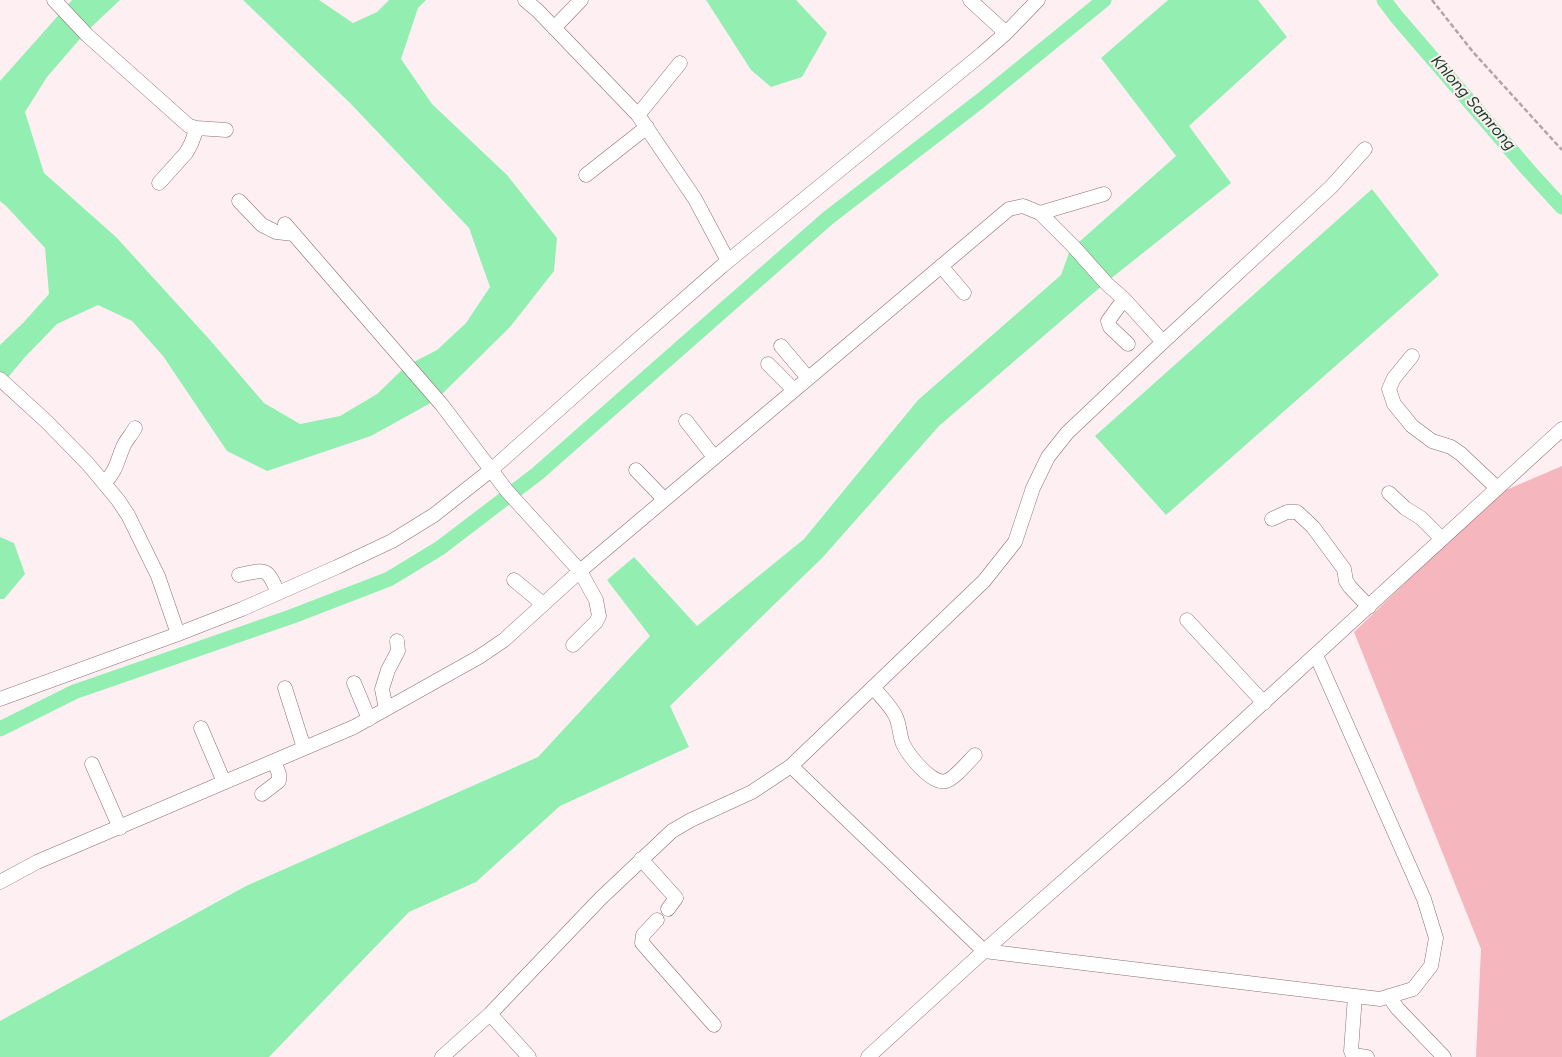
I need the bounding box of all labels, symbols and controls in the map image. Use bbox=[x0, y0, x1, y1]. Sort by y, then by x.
water label: Khlong Samrong bbox=[1427, 52, 1519, 154]

